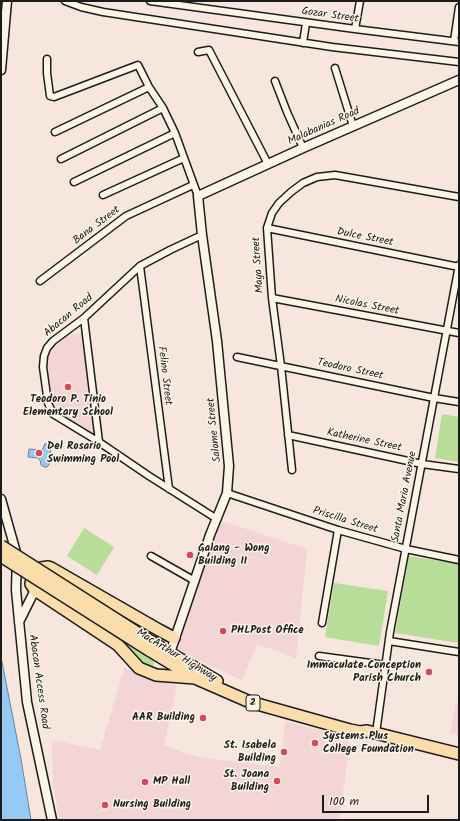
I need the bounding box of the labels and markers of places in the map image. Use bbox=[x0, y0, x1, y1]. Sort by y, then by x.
marker: Teodoro P. Tinio Elementary School bbox=[63, 382, 73, 392]
place label: Teodoro P. Tinio Elementary School bbox=[23, 393, 113, 419]
place label: Del Rosario Swimming Pool bbox=[47, 440, 119, 466]
marker: Del Rosario Swimming Pool bbox=[34, 448, 44, 458]
place label: Galang - Wong Building II bbox=[198, 542, 269, 568]
marker: Galang - Wong Building II bbox=[185, 550, 195, 560]
place label: PHLPost Office bbox=[231, 624, 304, 638]
marker: PHLPost Office bbox=[218, 626, 228, 636]
place label: Immaculate Conception Parish Church bbox=[307, 659, 421, 685]
marker: Immaculate Conception Parish Church bbox=[424, 667, 434, 677]
place label: AAR Building bbox=[132, 711, 195, 725]
marker: AAR Building bbox=[198, 713, 208, 723]
place label: Systems Plus College Foundation bbox=[323, 730, 414, 756]
marker: Systems Plus College Foundation bbox=[310, 738, 320, 748]
place label: St. Isabela Building bbox=[224, 739, 276, 765]
marker: St. Isabela Building bbox=[279, 747, 289, 757]
place label: St. Joana Building bbox=[223, 768, 269, 794]
place label: MP Hall bbox=[153, 775, 190, 789]
marker: St. Joana Building bbox=[272, 776, 282, 786]
marker: MP Hall bbox=[140, 777, 150, 787]
place label: Nursing Building bbox=[113, 798, 191, 812]
marker: Nursing Building bbox=[100, 800, 110, 810]

